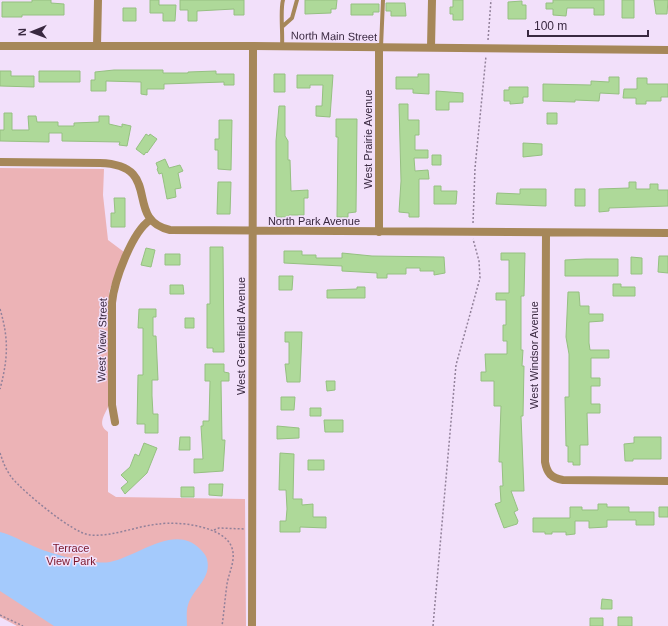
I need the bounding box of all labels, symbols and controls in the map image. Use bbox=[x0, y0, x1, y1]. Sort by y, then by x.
north arrow bbox=[12, 12, 52, 52]
scale bar bbox=[528, 12, 648, 38]
text: 100 m bbox=[534, 19, 567, 33]
text: N bbox=[16, 28, 28, 36]
street label: North Main Street bbox=[291, 29, 377, 43]
street label: West Prairie Avenue bbox=[362, 89, 374, 189]
street label: North Park Avenue bbox=[268, 215, 360, 227]
street label: West Greenfield Avenue bbox=[235, 277, 247, 395]
street label: West View Street bbox=[95, 298, 109, 382]
street label: West Windsor Avenue bbox=[528, 301, 540, 409]
park label: Terrace View Park bbox=[46, 542, 96, 567]

